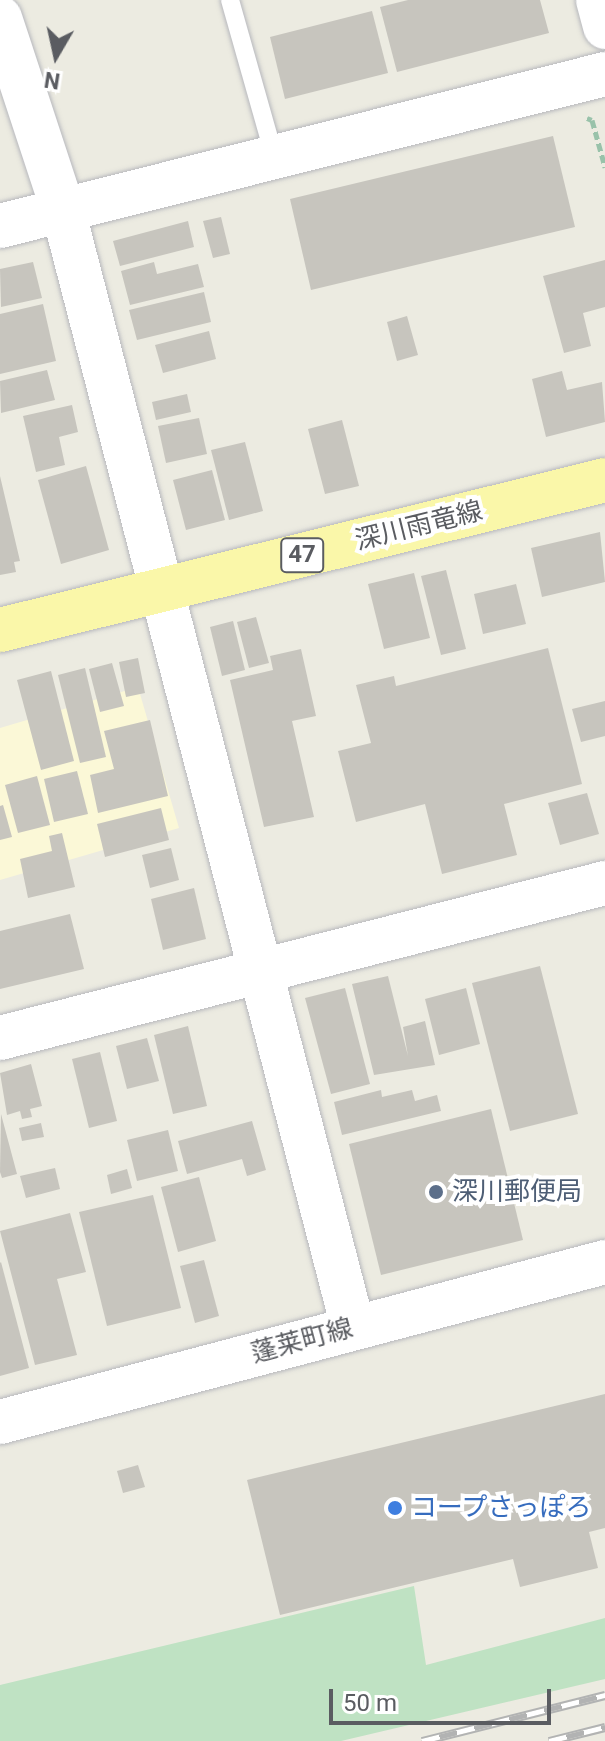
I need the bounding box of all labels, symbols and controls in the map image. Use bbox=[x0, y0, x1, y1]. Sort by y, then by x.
north arrow bbox=[16, 16, 96, 96]
text: N bbox=[43, 67, 62, 94]
street label: 深川雨竜線 bbox=[352, 495, 486, 557]
road number: 47 bbox=[280, 535, 324, 575]
place label: 深川郵便局 bbox=[452, 1176, 582, 1208]
marker: 深川郵便局 bbox=[427, 1183, 445, 1201]
street label: 蓬莱町線 bbox=[248, 1312, 356, 1370]
place label: コープさっぽろ bbox=[411, 1492, 593, 1524]
marker: コープさっぽろ bbox=[386, 1499, 404, 1517]
scale bar bbox=[333, 1673, 555, 1723]
text: 50 m bbox=[343, 1689, 397, 1717]

